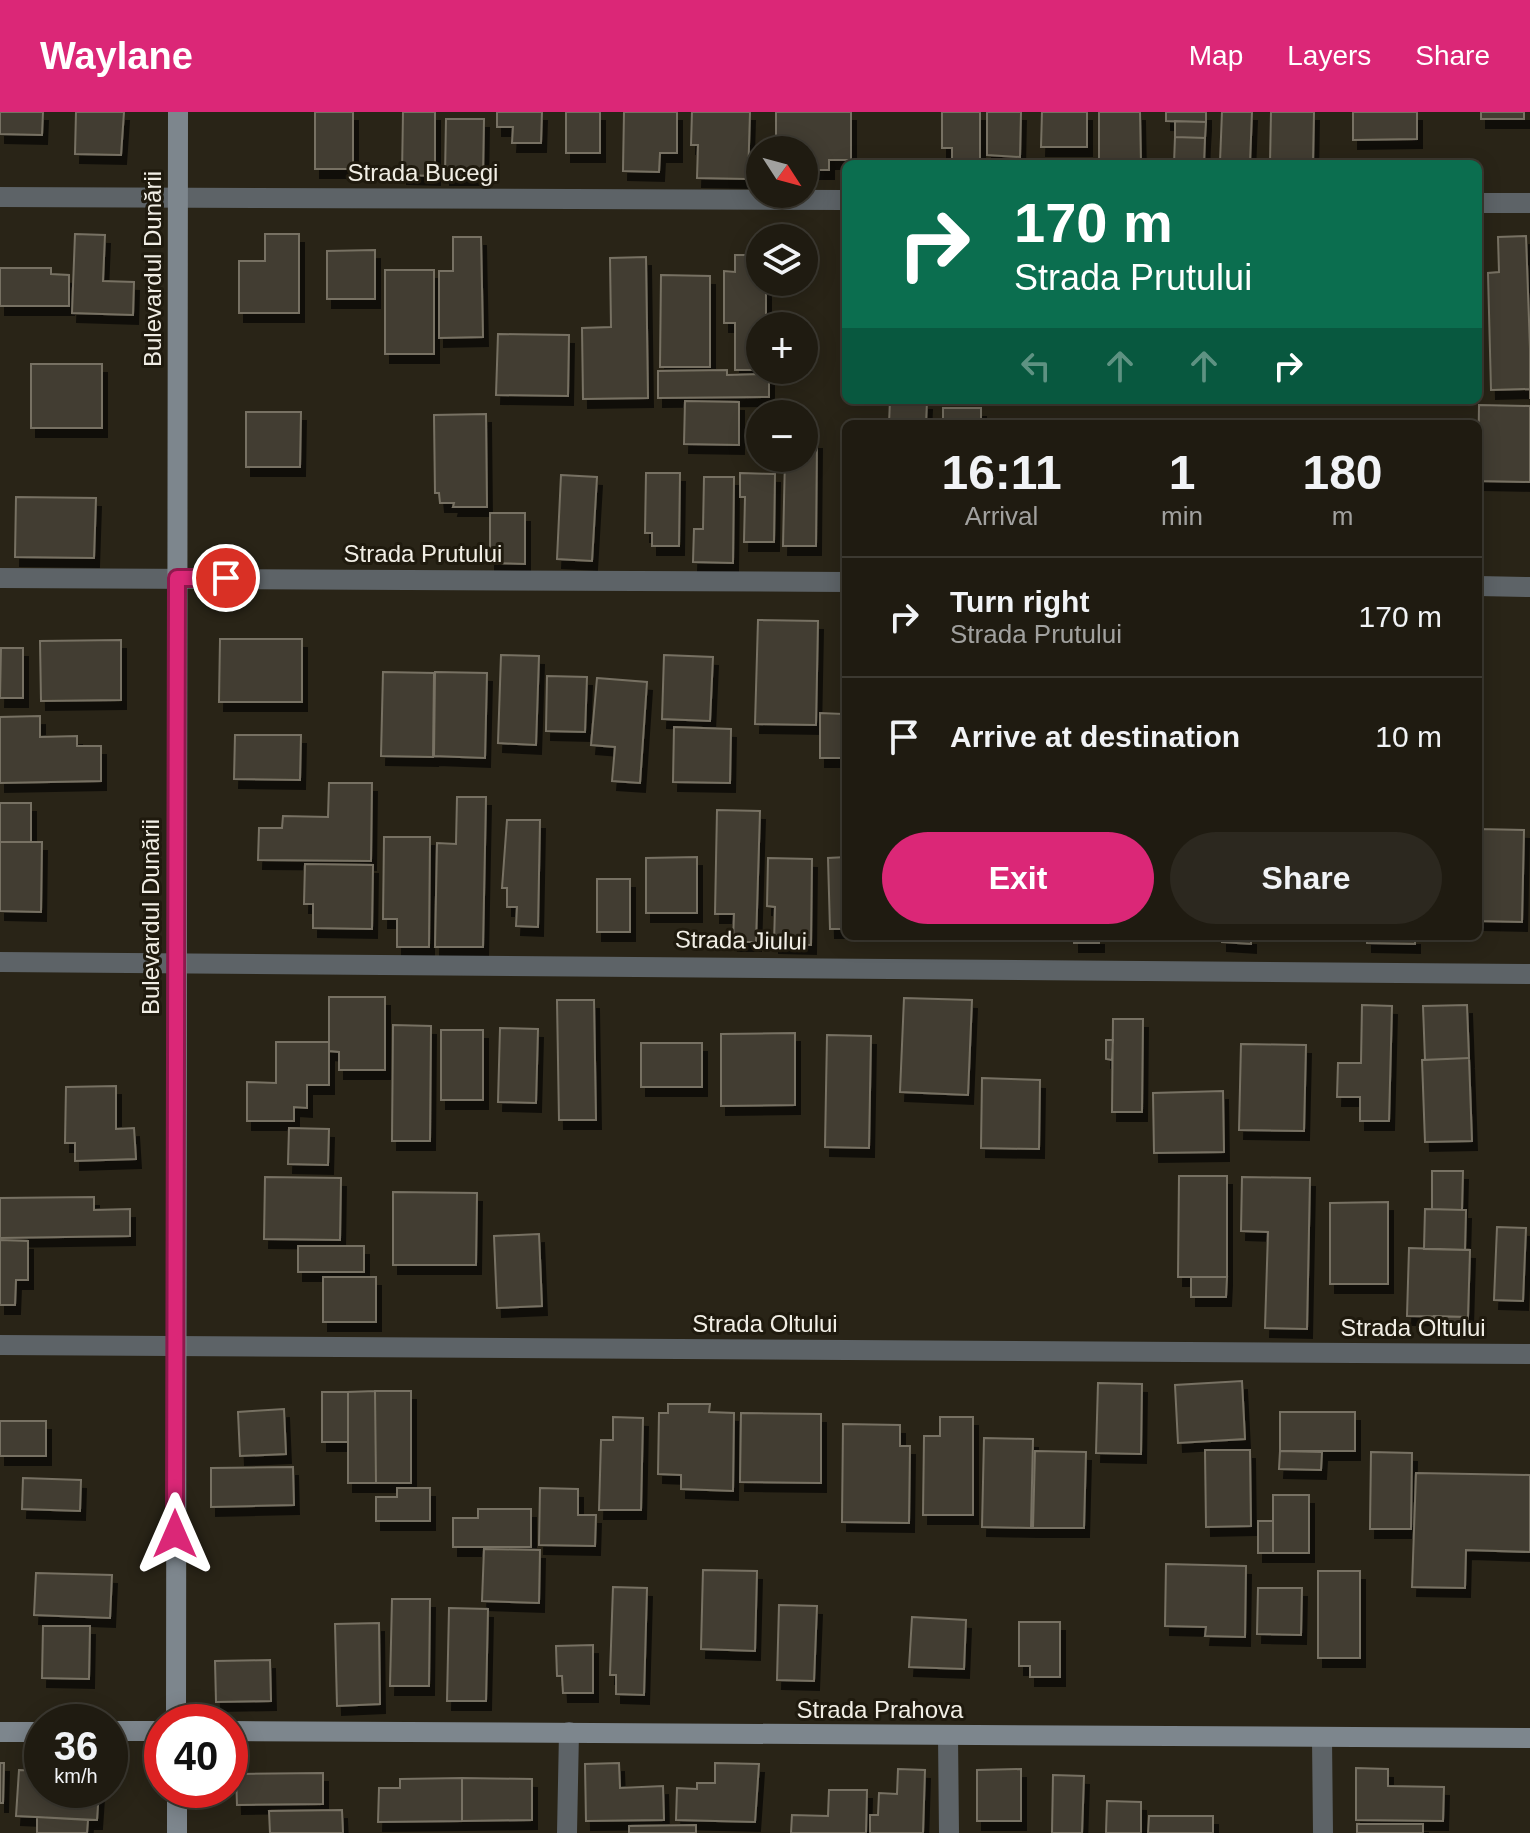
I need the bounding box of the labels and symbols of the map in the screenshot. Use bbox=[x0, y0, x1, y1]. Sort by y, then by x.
north arrow bbox=[746, 136, 818, 208]
street label: Strada Bucegi bbox=[348, 159, 498, 186]
street label: Bulevardul Dunării bbox=[139, 171, 166, 367]
street label: Strada Prutului bbox=[344, 540, 502, 567]
pin bbox=[192, 544, 260, 612]
street label: Bulevardul Dunării bbox=[137, 819, 164, 1015]
street label: Strada Jiului bbox=[675, 925, 807, 955]
street label: Strada Oltului bbox=[692, 1310, 838, 1337]
street label: Strada Oltului bbox=[1340, 1314, 1486, 1341]
position arrow bbox=[133, 1492, 217, 1576]
street label: Strada Prahova bbox=[797, 1696, 964, 1723]
speed limit sign: 40 bbox=[144, 1704, 248, 1808]

